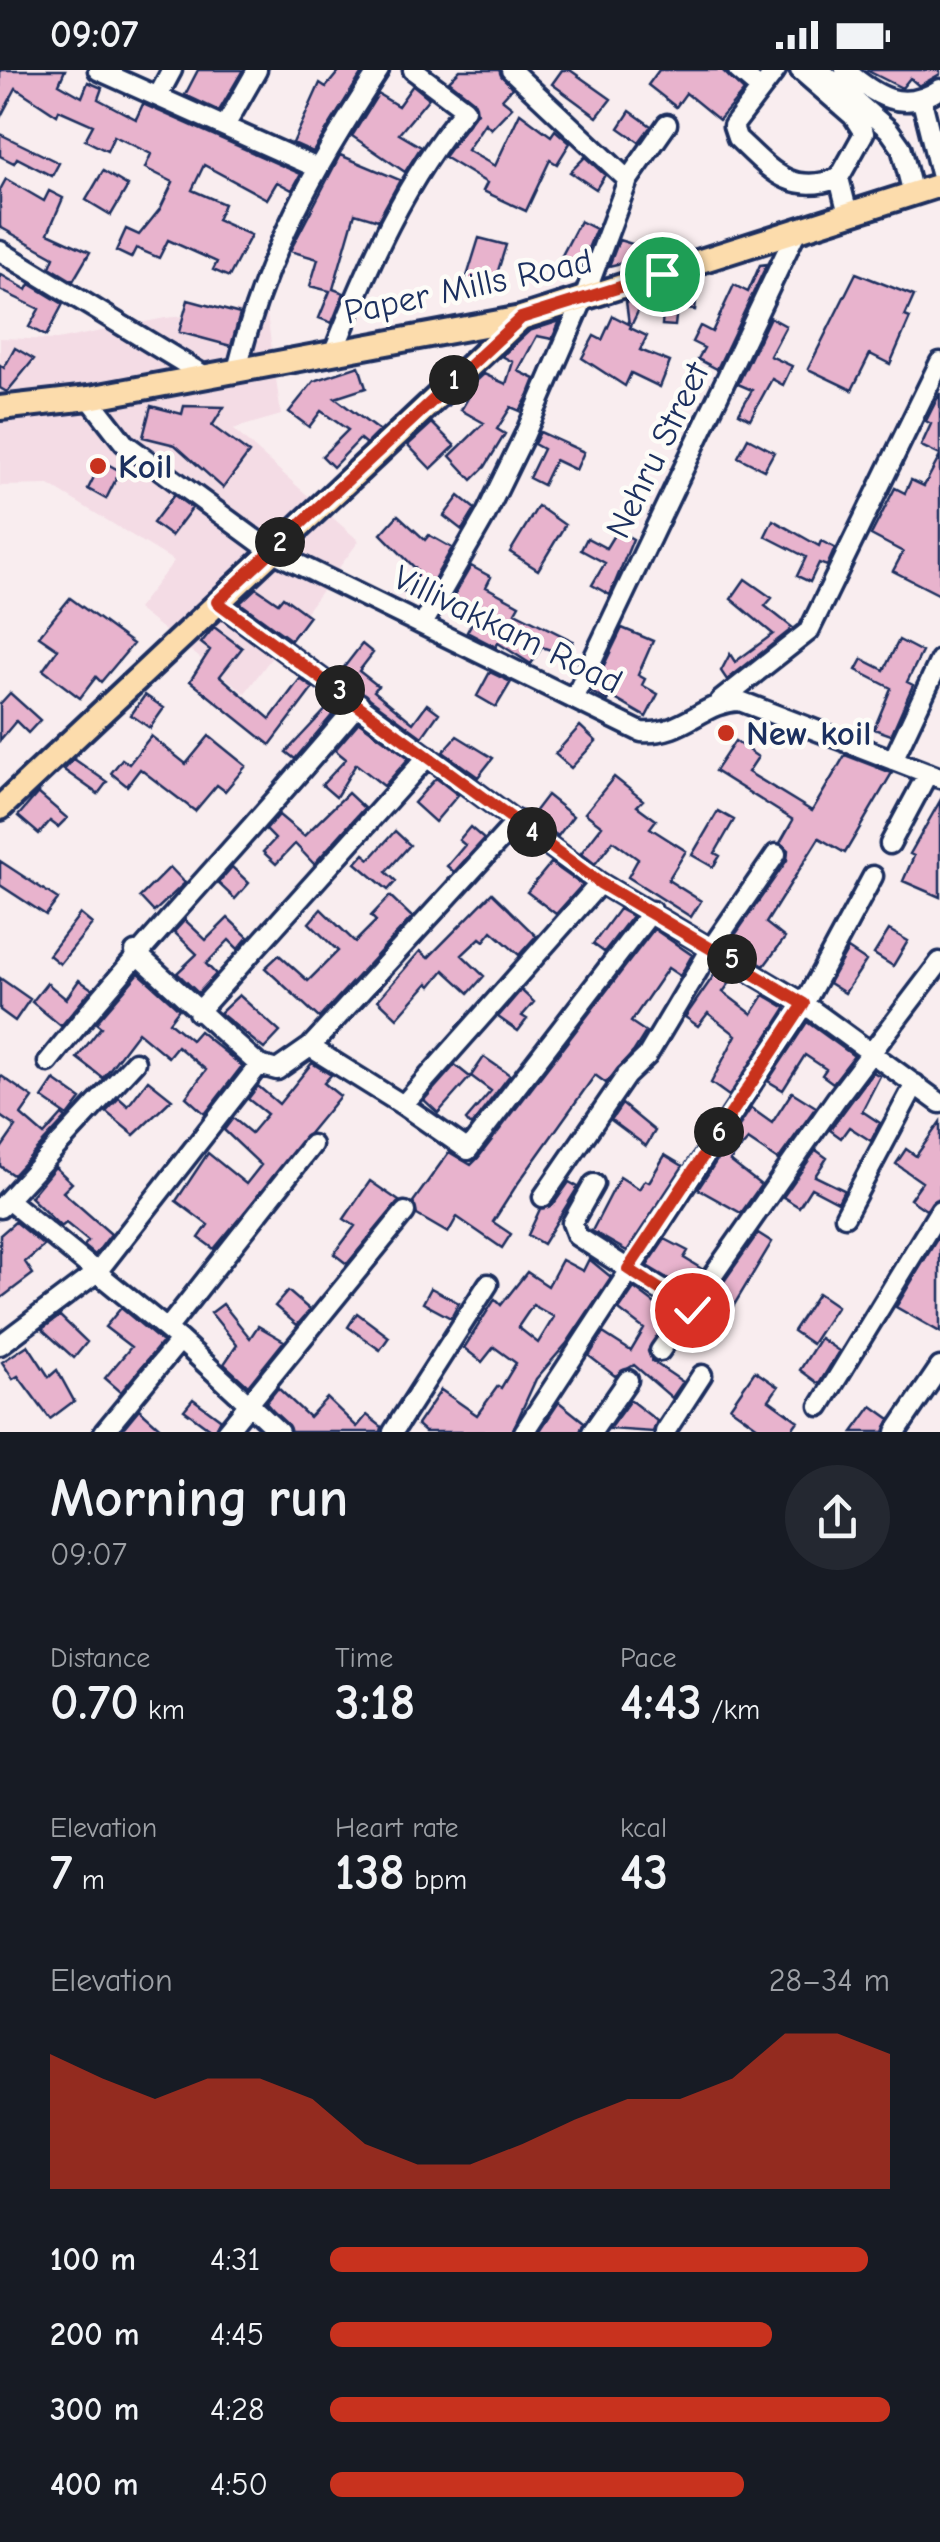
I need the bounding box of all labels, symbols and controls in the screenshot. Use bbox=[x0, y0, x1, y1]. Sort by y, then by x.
text: 09:07 bbox=[50, 13, 138, 57]
pin bbox=[620, 232, 705, 317]
street label: Paper Mills Road bbox=[340, 240, 596, 333]
icon: arrive bbox=[635, 247, 690, 302]
pin: 1 bbox=[429, 355, 479, 405]
street label: Nehru Street bbox=[597, 355, 718, 545]
text: 1 bbox=[448, 364, 460, 396]
place label: Koil bbox=[118, 446, 173, 487]
marker: Koil bbox=[87, 455, 109, 477]
pin: 2 bbox=[255, 517, 305, 567]
text: 2 bbox=[273, 526, 287, 558]
street label: Villivakkam Road bbox=[387, 556, 629, 703]
pin: 3 bbox=[315, 665, 365, 715]
text: 3 bbox=[333, 674, 347, 706]
place label: New koil bbox=[746, 713, 872, 754]
marker: New koil bbox=[715, 722, 737, 744]
pin: 4 bbox=[507, 807, 557, 857]
text: 4 bbox=[525, 816, 539, 848]
pin: 5 bbox=[707, 934, 757, 984]
text: 5 bbox=[725, 943, 739, 975]
pin: 6 bbox=[694, 1107, 744, 1157]
text: 6 bbox=[712, 1116, 726, 1148]
pin bbox=[650, 1268, 735, 1353]
icon: check bbox=[665, 1283, 720, 1338]
button: share bbox=[785, 1465, 890, 1570]
text: Morning run bbox=[50, 1466, 348, 1530]
text: 09:07 bbox=[50, 1536, 127, 1573]
text: Distance bbox=[50, 1642, 150, 1674]
text: Time bbox=[335, 1642, 393, 1674]
text: Pace bbox=[620, 1642, 676, 1674]
text: 0.70 bbox=[50, 1674, 139, 1732]
text: 3:18 bbox=[335, 1674, 415, 1732]
text: 4:43 bbox=[620, 1674, 702, 1732]
text: km bbox=[139, 1694, 185, 1726]
text: /km bbox=[702, 1694, 760, 1726]
text: Elevation bbox=[50, 1812, 157, 1844]
text: Heart rate bbox=[335, 1812, 458, 1844]
text: kcal bbox=[620, 1812, 667, 1844]
text: 7 bbox=[50, 1844, 73, 1902]
text: 138 bbox=[335, 1844, 405, 1902]
text: 43 bbox=[620, 1844, 668, 1902]
text: m bbox=[73, 1864, 105, 1896]
text: bpm bbox=[405, 1864, 467, 1896]
text: Elevation bbox=[50, 1962, 173, 1999]
text: 28–34 m bbox=[769, 1962, 890, 1999]
text: 100 m bbox=[50, 2241, 136, 2278]
text: 4:31 bbox=[210, 2241, 260, 2278]
text: 200 m bbox=[50, 2316, 139, 2353]
text: 4:45 bbox=[210, 2316, 264, 2353]
text: 300 m bbox=[50, 2391, 139, 2428]
text: 4:28 bbox=[210, 2391, 265, 2428]
text: 400 m bbox=[50, 2466, 138, 2503]
text: 4:50 bbox=[210, 2466, 268, 2503]

